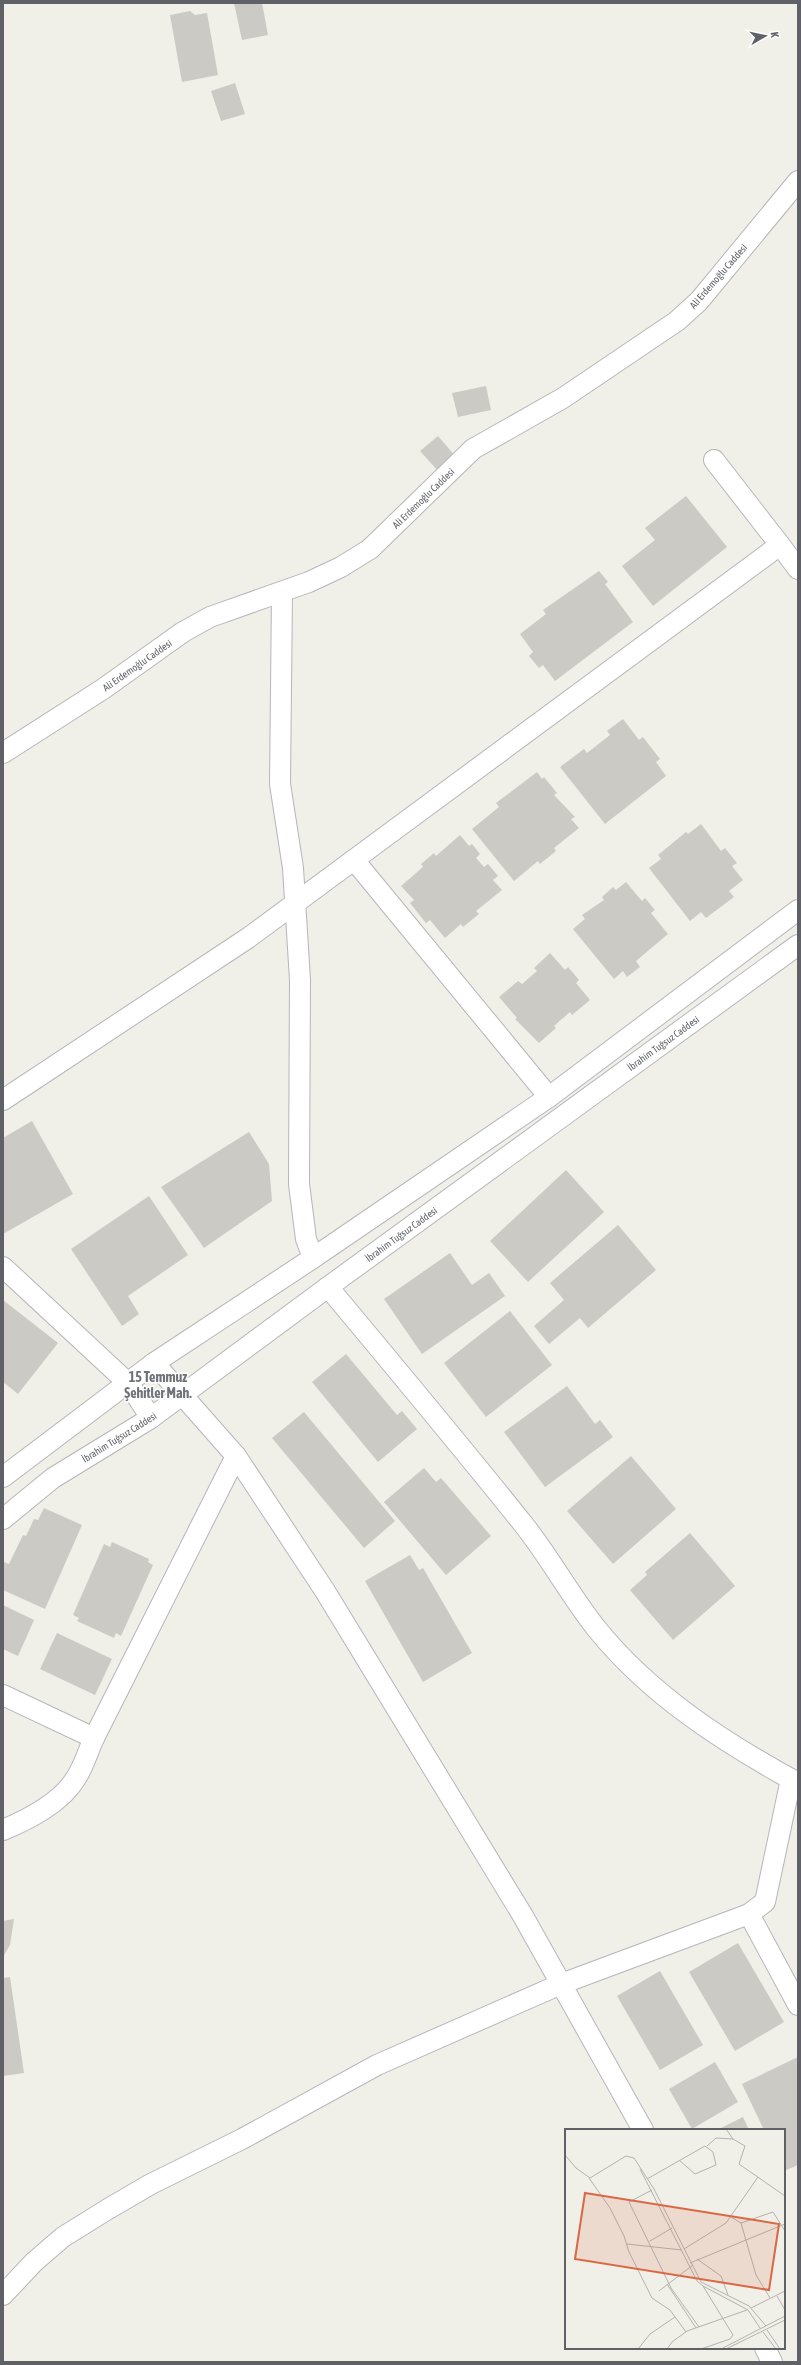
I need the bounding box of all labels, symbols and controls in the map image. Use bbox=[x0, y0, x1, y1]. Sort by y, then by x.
north arrow bbox=[745, 16, 785, 56]
text: K bbox=[769, 31, 781, 39]
street label: Ali Erdemoğlu Caddesi bbox=[687, 242, 749, 311]
street label: Ali Erdemoğlu Caddesi bbox=[390, 466, 457, 531]
street label: Ali Erdemoğlu Caddesi bbox=[101, 637, 174, 693]
street label: İbrahim Tuğsuz Caddesi bbox=[625, 1014, 701, 1073]
street label: İbrahim Tuğsuz Caddesi bbox=[363, 1205, 439, 1264]
district label: 15 Temmuz Şehitler Mah. bbox=[124, 1369, 192, 1401]
street label: İbrahim Tuğsuz Caddesi bbox=[80, 1410, 159, 1465]
inset map bbox=[565, 2129, 785, 2349]

